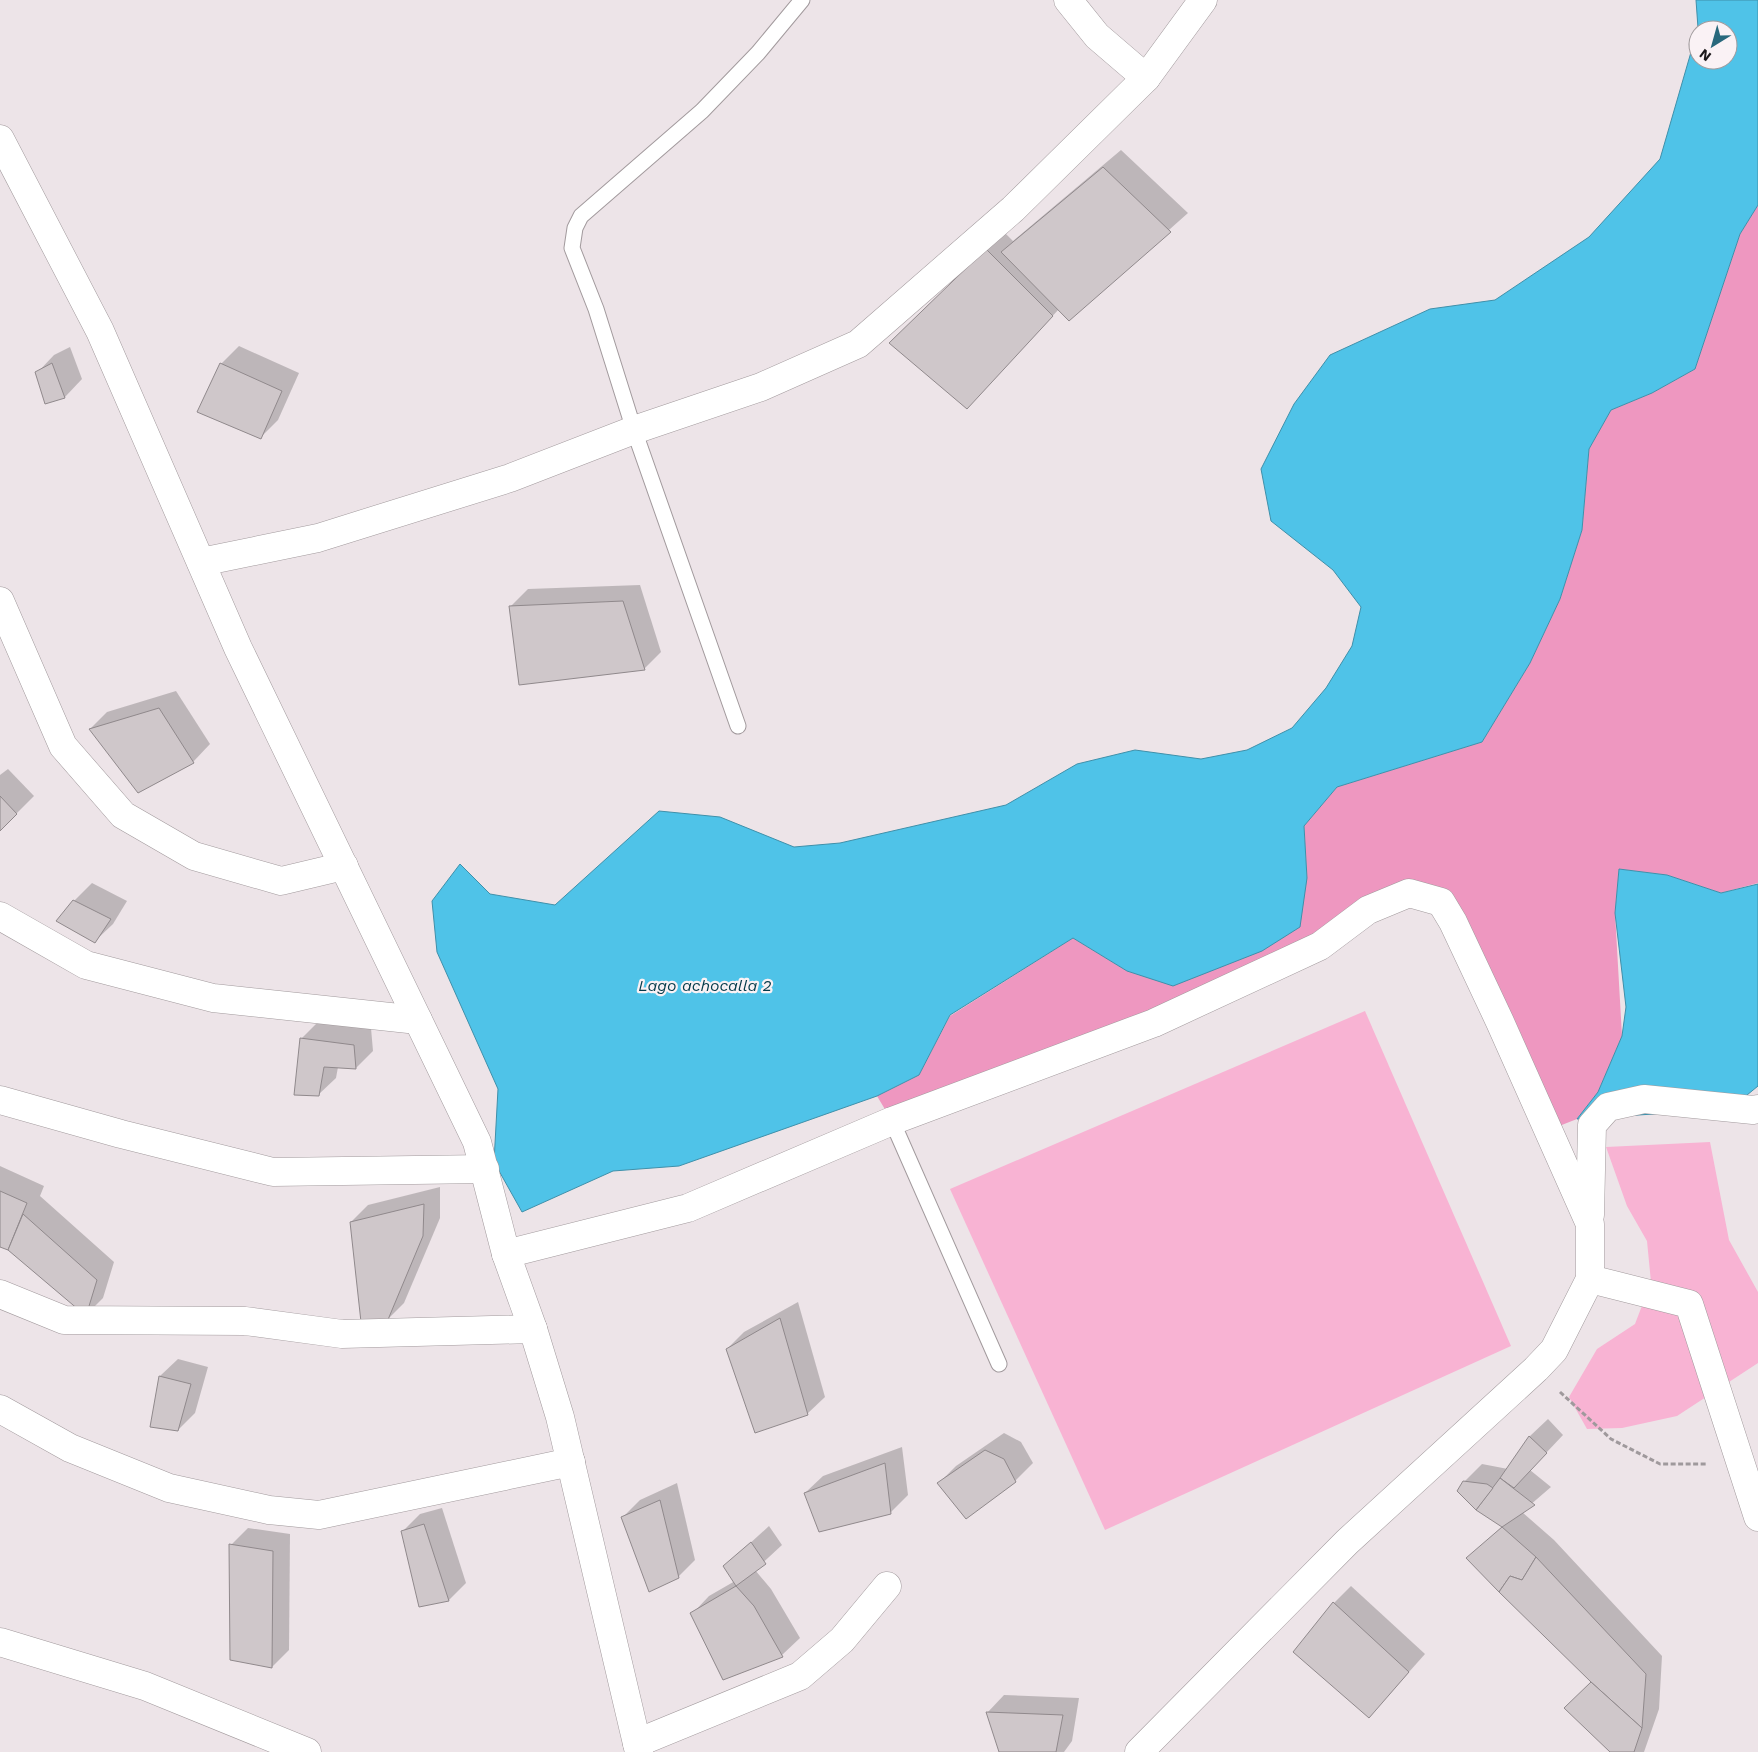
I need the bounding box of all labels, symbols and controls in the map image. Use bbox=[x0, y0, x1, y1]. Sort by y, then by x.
north arrow bbox=[1688, 20, 1738, 70]
text: N bbox=[1696, 46, 1714, 65]
water label: Lago achocalla 2 bbox=[638, 976, 772, 995]

